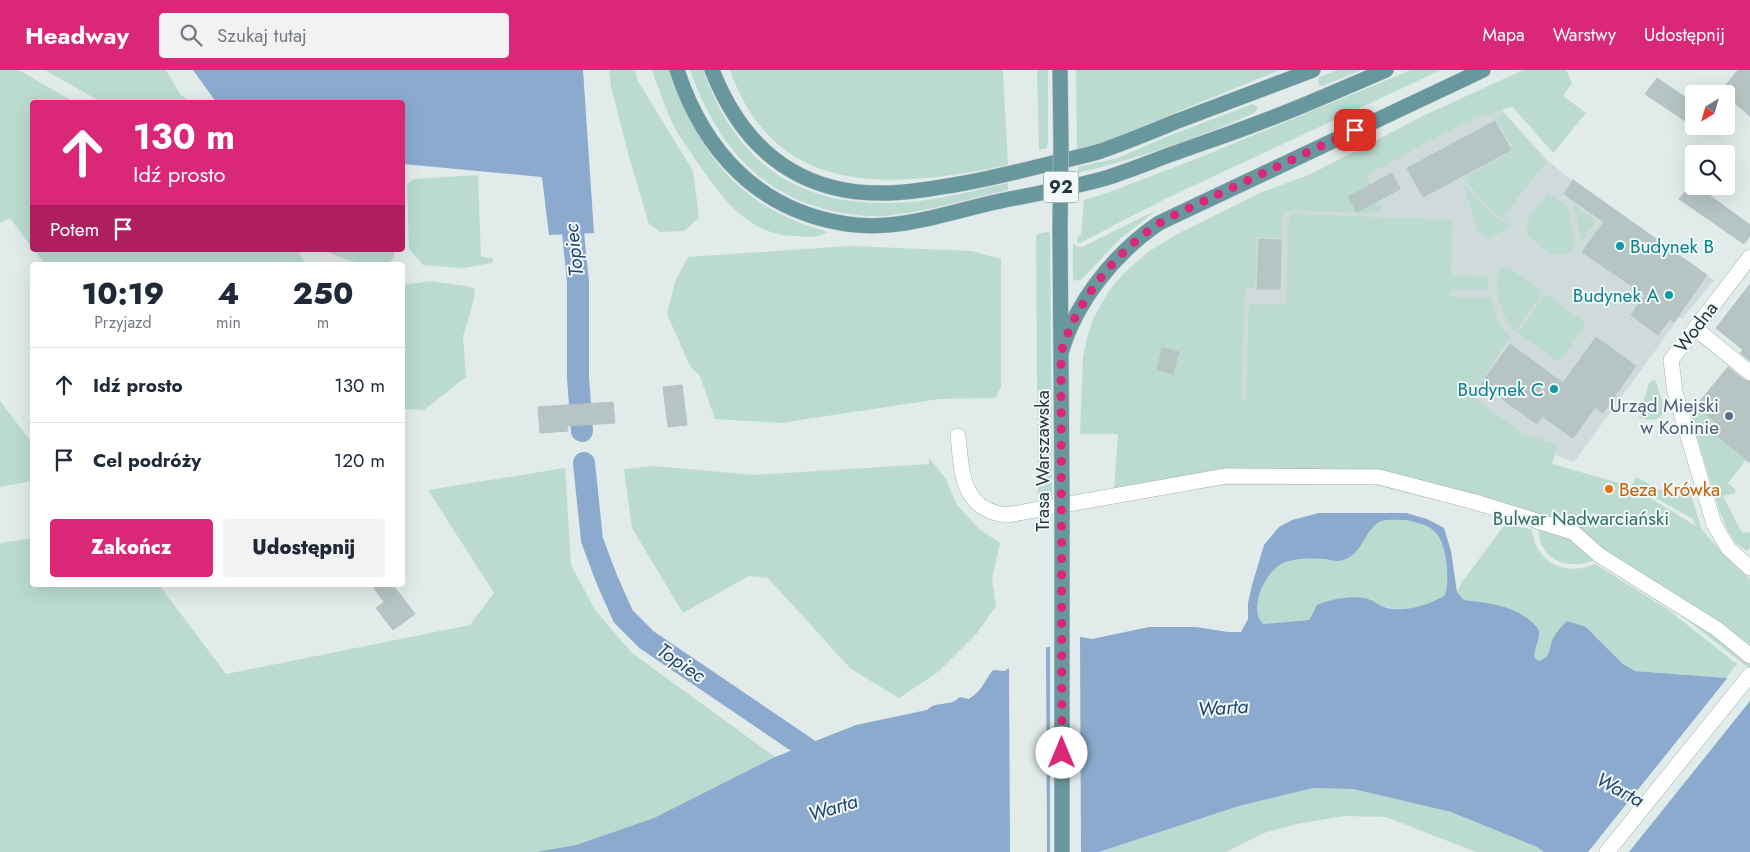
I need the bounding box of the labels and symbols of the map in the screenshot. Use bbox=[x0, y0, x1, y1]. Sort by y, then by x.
north arrow bbox=[1685, 85, 1735, 135]
pin bbox=[1334, 109, 1376, 151]
road number: 92 bbox=[1044, 171, 1078, 202]
water label: Topiec bbox=[557, 221, 591, 278]
place label: Budynek B bbox=[1630, 233, 1714, 260]
marker: Budynek B bbox=[1614, 240, 1626, 252]
place label: Budynek A bbox=[1573, 282, 1659, 309]
marker: Budynek A bbox=[1663, 289, 1675, 301]
street label: Wodna bbox=[1668, 296, 1724, 358]
place label: Budynek C bbox=[1457, 376, 1544, 403]
marker: Budynek C bbox=[1548, 383, 1560, 395]
street label: Trasa Warszawska bbox=[1029, 390, 1056, 532]
place label: Urząd Miejski w Koninie bbox=[1610, 392, 1719, 441]
marker: Urząd Miejski w Koninie bbox=[1723, 410, 1735, 422]
place label: Beza Krówka bbox=[1619, 476, 1720, 503]
marker: Beza Krówka bbox=[1603, 483, 1615, 495]
park label: Bulwar Nadwarciański bbox=[1493, 505, 1669, 532]
water label: Topiec bbox=[651, 636, 712, 690]
water label: Warta bbox=[1197, 692, 1249, 724]
position arrow bbox=[1035, 726, 1087, 778]
water label: Warta bbox=[1591, 765, 1649, 815]
water label: Warta bbox=[805, 787, 861, 829]

